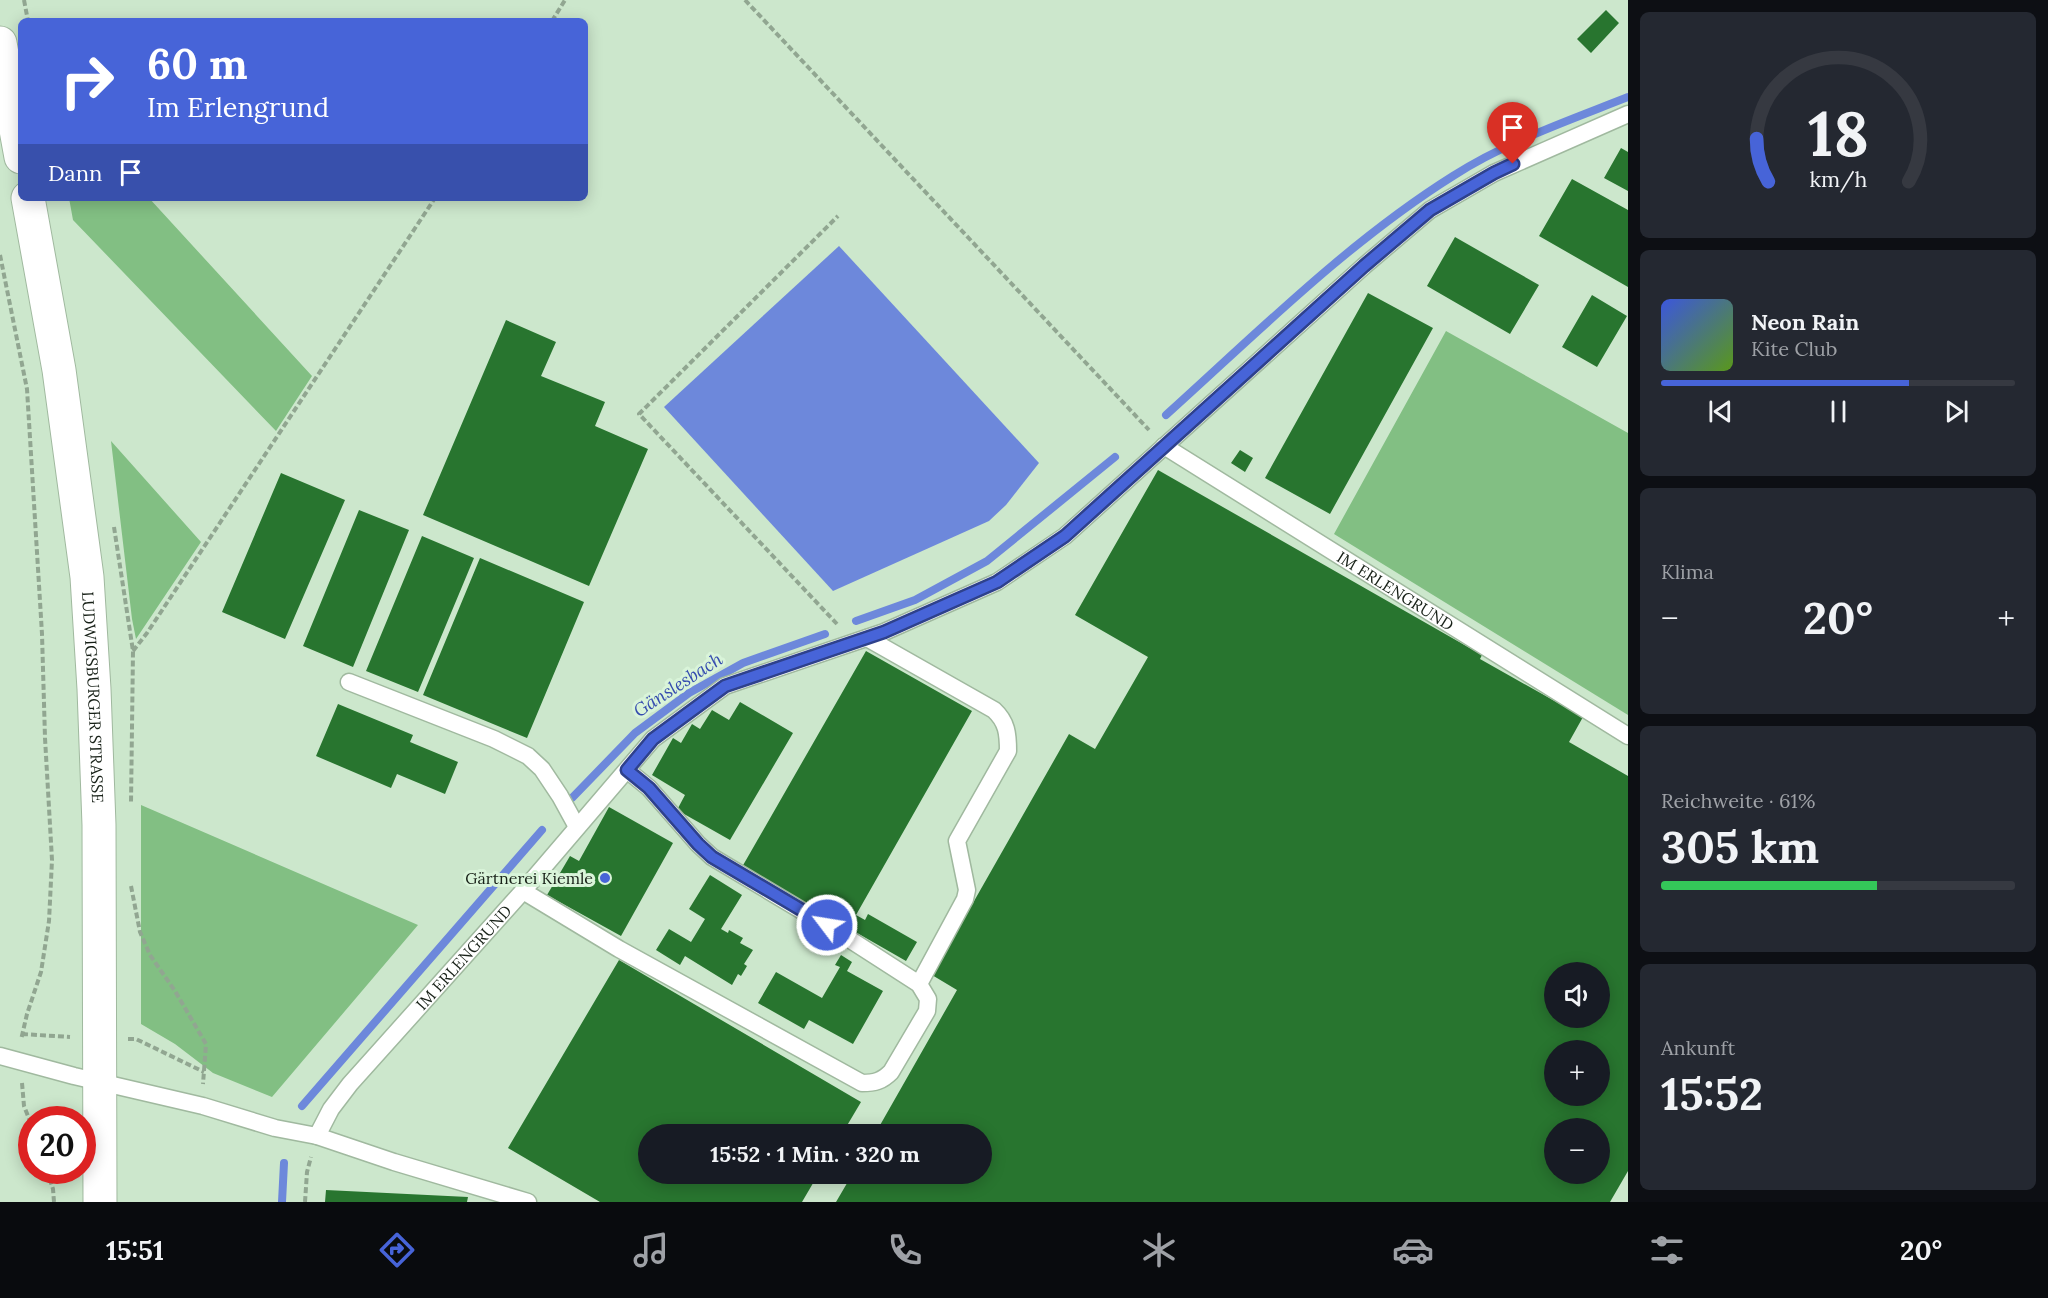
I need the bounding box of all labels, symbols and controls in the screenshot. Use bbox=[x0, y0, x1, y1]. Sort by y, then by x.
text: 60 m bbox=[147, 37, 248, 91]
icon: right bbox=[48, 42, 126, 120]
text: Im Erlengrund bbox=[147, 90, 329, 124]
text: 18 bbox=[1807, 93, 1869, 173]
pin bbox=[1487, 102, 1538, 164]
icon: arrive bbox=[1496, 111, 1529, 144]
icon: arrive bbox=[114, 156, 147, 189]
text: Dann bbox=[48, 159, 102, 187]
text: km/h bbox=[1809, 165, 1867, 193]
text: Neon Rain bbox=[1751, 308, 1859, 336]
text: Kite Club bbox=[1751, 336, 1837, 361]
icon: previous bbox=[1704, 395, 1737, 428]
icon: pause bbox=[1822, 395, 1855, 428]
icon: next bbox=[1940, 395, 1973, 428]
street label: IM ERLENGRUND bbox=[1333, 547, 1458, 635]
text: Klima bbox=[1661, 559, 1714, 584]
text: 20° bbox=[1803, 589, 1873, 646]
street label: LUDWIGSBURGER STRASSE bbox=[78, 591, 108, 803]
text: − bbox=[1661, 597, 1679, 639]
text: + bbox=[1997, 597, 2015, 639]
water label: Gänslesbach bbox=[629, 647, 727, 722]
text: Reichweite · 61% bbox=[1661, 788, 1815, 813]
text: 305 km bbox=[1661, 818, 1819, 875]
place label: Gärtnerei Kiemle bbox=[465, 868, 593, 888]
marker: Gärtnerei Kiemle bbox=[598, 871, 612, 885]
position arrow bbox=[795, 893, 859, 957]
street label: IM ERLENGRUND bbox=[411, 901, 516, 1014]
map controls bbox=[1544, 962, 1610, 1184]
button: sound bbox=[1544, 962, 1610, 1028]
text: Ankunft bbox=[1661, 1035, 1735, 1060]
button: + bbox=[1544, 1040, 1610, 1106]
text: 15:52 bbox=[1661, 1065, 1763, 1122]
speed limit sign: 20 bbox=[18, 1106, 96, 1184]
button: − bbox=[1544, 1118, 1610, 1184]
text: 15:52 · 1 Min. · 320 m bbox=[710, 1140, 920, 1168]
icon: directions bbox=[376, 1229, 418, 1271]
icon: music bbox=[630, 1229, 672, 1271]
icon: phone bbox=[884, 1229, 926, 1271]
icon: climate bbox=[1138, 1229, 1180, 1271]
icon: car bbox=[1392, 1229, 1434, 1271]
icon: filters bbox=[1646, 1229, 1688, 1271]
text: 15:51 bbox=[106, 1233, 164, 1267]
text: 20° bbox=[1900, 1233, 1942, 1267]

